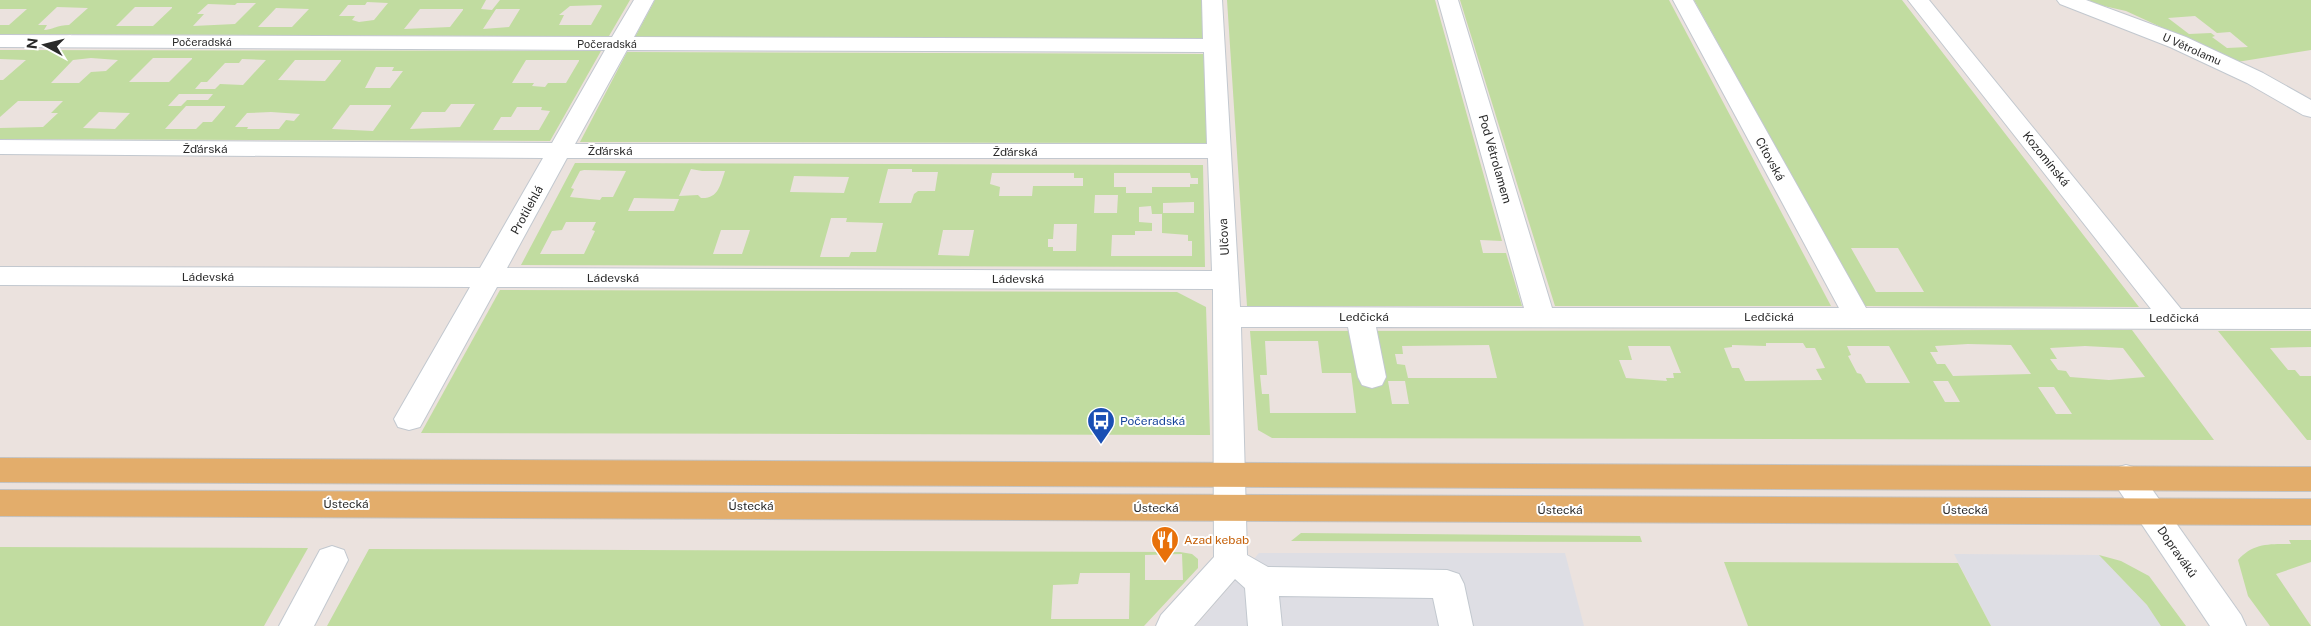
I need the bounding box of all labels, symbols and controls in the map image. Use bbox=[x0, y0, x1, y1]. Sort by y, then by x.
north arrow bbox=[20, 20, 70, 70]
street label: U Větrolamu bbox=[2161, 31, 2223, 67]
street label: Počeradská bbox=[172, 36, 232, 48]
text: N bbox=[23, 37, 41, 50]
street label: Počeradská bbox=[577, 38, 637, 50]
street label: Pod Větrolamem bbox=[1476, 113, 1514, 205]
street label: Kozomínská bbox=[2020, 129, 2072, 189]
street label: Cítovská bbox=[1752, 135, 1788, 183]
street label: Žďárská bbox=[182, 142, 228, 156]
street label: Žďárská bbox=[587, 144, 633, 158]
street label: Žďárská bbox=[992, 145, 1038, 159]
street label: Protilehlá bbox=[508, 183, 546, 237]
street label: Ulčova bbox=[1216, 218, 1232, 256]
street label: Ládevská bbox=[182, 270, 234, 284]
street label: Ládevská bbox=[587, 271, 639, 285]
street label: Ládevská bbox=[992, 272, 1044, 286]
street label: Ledčická bbox=[1339, 310, 1389, 324]
street label: Ledčická bbox=[1744, 310, 1794, 324]
street label: Ledčická bbox=[2149, 311, 2199, 325]
bus stop icon: Počeradská bbox=[1086, 406, 1116, 445]
place label: Počeradská bbox=[1120, 414, 1185, 428]
street label: Ústecká bbox=[323, 497, 369, 511]
street label: Ústecká bbox=[728, 499, 774, 513]
street label: Ústecká bbox=[1133, 501, 1179, 515]
street label: Ústecká bbox=[1537, 503, 1583, 517]
street label: Ústecká bbox=[1942, 503, 1988, 517]
street label: Dopraváků bbox=[2154, 524, 2200, 580]
restaurant icon: Azad kebab bbox=[1150, 525, 1180, 564]
place label: Azad kebab bbox=[1184, 533, 1249, 547]

